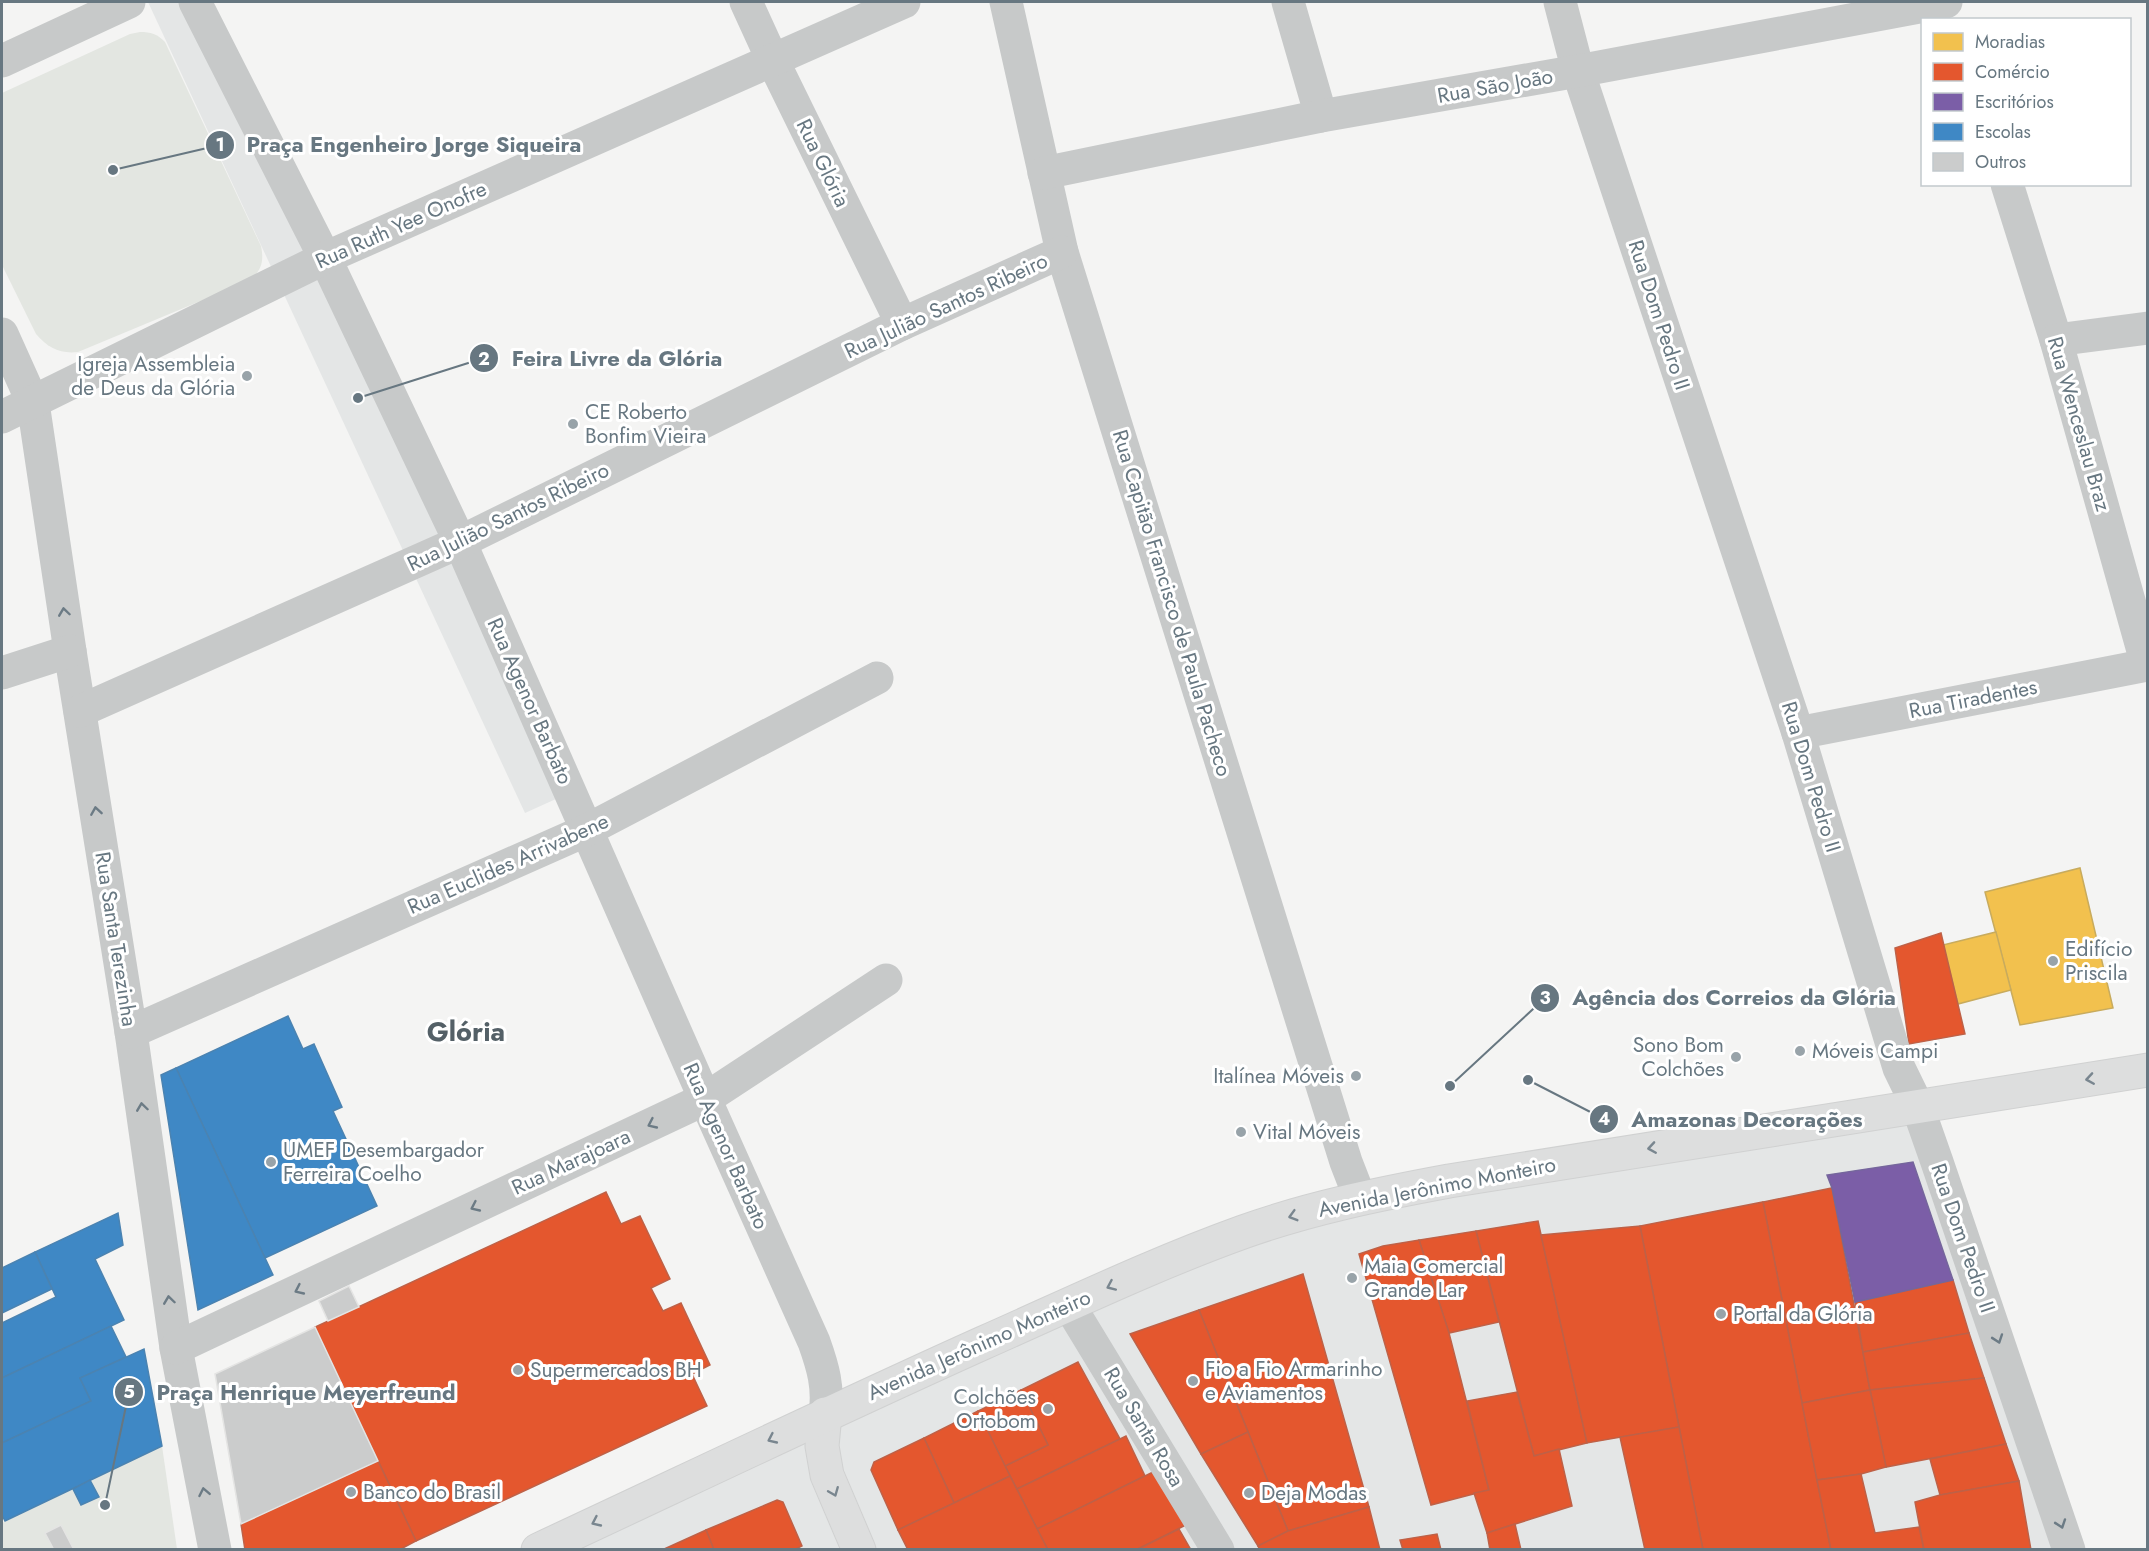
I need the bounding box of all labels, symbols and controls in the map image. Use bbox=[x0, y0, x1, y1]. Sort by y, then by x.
legend bbox=[1921, 18, 2131, 186]
text: Moradias bbox=[1975, 29, 2045, 55]
text: Comércio bbox=[1975, 59, 2050, 85]
street label: Rua São João bbox=[1435, 61, 1555, 111]
text: Escritórios bbox=[1975, 89, 2054, 115]
street label: Rua Glória bbox=[789, 114, 857, 212]
text: Escolas bbox=[1975, 119, 2031, 145]
callout: Praça Engenheiro Jorge Siqueira bbox=[205, 125, 593, 165]
text: Praça Engenheiro Jorge Siqueira bbox=[247, 128, 581, 160]
text: 1 bbox=[215, 132, 225, 158]
text: Outros bbox=[1975, 149, 2026, 175]
street label: Rua Ruth Yee Onofre bbox=[311, 174, 492, 276]
street label: Rua Dom Pedro II bbox=[1621, 236, 1697, 394]
street label: Rua Julião Santos Ribeiro bbox=[839, 246, 1053, 366]
street label: Rua Wenceslau Braz bbox=[2040, 333, 2118, 515]
callout: Feira Livre da Glória bbox=[469, 338, 734, 378]
text: Feira Livre da Glória bbox=[512, 342, 722, 374]
text: 2 bbox=[478, 346, 490, 372]
place label: Igreja Assembleia de Deus da Glória bbox=[71, 349, 235, 403]
marker: Igreja Assembleia de Deus da Glória bbox=[240, 369, 254, 383]
place label: CE Roberto Bonfim Vieira bbox=[585, 397, 706, 451]
marker: CE Roberto Bonfim Vieira bbox=[566, 417, 580, 431]
street label: Rua Capitão Francisco de Paula Pacheco bbox=[1105, 426, 1239, 780]
street label: Rua Julião Santos Ribeiro bbox=[402, 455, 614, 579]
one-way arrow bbox=[58, 607, 70, 617]
street label: Rua Agenor Barbato bbox=[480, 613, 580, 789]
street label: Rua Tiradentes bbox=[1906, 672, 2040, 726]
street label: Rua Dom Pedro II bbox=[1774, 698, 1848, 856]
one-way arrow bbox=[90, 806, 102, 815]
street label: Rua Euclides Arrivabene bbox=[403, 806, 614, 922]
street label: Rua Santa Terezinha bbox=[87, 850, 145, 1028]
place label: Edifício Priscila bbox=[2065, 934, 2132, 988]
marker: Edifício Priscila bbox=[2046, 954, 2060, 968]
callout: Agência dos Correios da Glória bbox=[1530, 978, 1908, 1018]
text: Agência dos Correios da Glória bbox=[1571, 981, 1896, 1013]
text: 3 bbox=[1539, 985, 1551, 1011]
district label: Glória bbox=[427, 1012, 505, 1051]
place label: Sono Bom Colchões bbox=[1633, 1030, 1724, 1084]
place label: Móveis Campi bbox=[1812, 1036, 1938, 1066]
marker: Móveis Campi bbox=[1793, 1044, 1807, 1058]
marker: Sono Bom Colchões bbox=[1729, 1050, 1743, 1064]
street label: Rua Agenor Barbato bbox=[676, 1058, 776, 1234]
place label: Italínea Móveis bbox=[1213, 1061, 1344, 1091]
marker: Italínea Móveis bbox=[1349, 1069, 1363, 1083]
one-way arrow bbox=[2085, 1072, 2094, 1084]
callout: Amazonas Decorações bbox=[1589, 1099, 1874, 1139]
one-way arrow bbox=[136, 1103, 148, 1112]
text: Amazonas Decorações bbox=[1630, 1103, 1863, 1135]
text: 4 bbox=[1598, 1106, 1610, 1132]
one-way arrow bbox=[647, 1116, 658, 1128]
place label: Vital Móveis bbox=[1253, 1117, 1360, 1147]
street label: Rua Marajoara bbox=[507, 1121, 635, 1203]
marker: Vital Móveis bbox=[1234, 1125, 1248, 1139]
place label: UMEF Desembargador Ferreira Coelho bbox=[283, 1135, 485, 1189]
one-way arrow bbox=[1647, 1142, 1656, 1154]
street label: Avenida Jerônimo Monteiro bbox=[1316, 1149, 1558, 1225]
marker: UMEF Desembargador Ferreira Coelho bbox=[264, 1155, 278, 1169]
street label: Rua Dom Pedro II bbox=[1923, 1159, 2003, 1317]
one-way arrow bbox=[471, 1199, 482, 1211]
one-way arrow bbox=[1288, 1209, 1299, 1221]
place label: Maia Comercial Grande Lar bbox=[1364, 1251, 1503, 1305]
marker: Maia Comercial Grande Lar bbox=[1345, 1271, 1359, 1285]
one-way arrow bbox=[1107, 1279, 1118, 1291]
one-way arrow bbox=[294, 1282, 305, 1294]
street label: Avenida Jerônimo Monteiro bbox=[863, 1282, 1095, 1408]
one-way arrow bbox=[164, 1296, 176, 1305]
place label: Portal da Glória bbox=[1733, 1299, 1873, 1329]
marker: Portal da Glória bbox=[1714, 1307, 1728, 1321]
one-way arrow bbox=[1990, 1333, 2003, 1344]
place label: Fio a Fio Armarinho e Aviamentos bbox=[1205, 1354, 1383, 1408]
place label: Supermercados BH bbox=[530, 1355, 702, 1385]
street label: Rua Santa Rosa bbox=[1096, 1361, 1192, 1493]
marker: Supermercados BH bbox=[511, 1363, 525, 1377]
callout: Praça Henrique Meyerfreund bbox=[114, 1372, 467, 1412]
marker: Fio a Fio Armarinho e Aviamentos bbox=[1186, 1374, 1200, 1388]
text: Praça Henrique Meyerfreund bbox=[156, 1376, 456, 1408]
text: 5 bbox=[123, 1379, 135, 1405]
place label: Colchões Ortobom bbox=[954, 1382, 1036, 1436]
marker: Colchões Ortobom bbox=[1041, 1402, 1055, 1416]
one-way arrow bbox=[768, 1432, 779, 1444]
place label: Banco do Brasil bbox=[363, 1477, 501, 1507]
place label: Deja Modas bbox=[1261, 1478, 1367, 1508]
marker: Banco do Brasil bbox=[344, 1485, 358, 1499]
one-way arrow bbox=[827, 1486, 839, 1497]
marker: Deja Modas bbox=[1242, 1486, 1256, 1500]
one-way arrow bbox=[198, 1487, 211, 1497]
one-way arrow bbox=[591, 1515, 602, 1527]
one-way arrow bbox=[2053, 1518, 2066, 1529]

